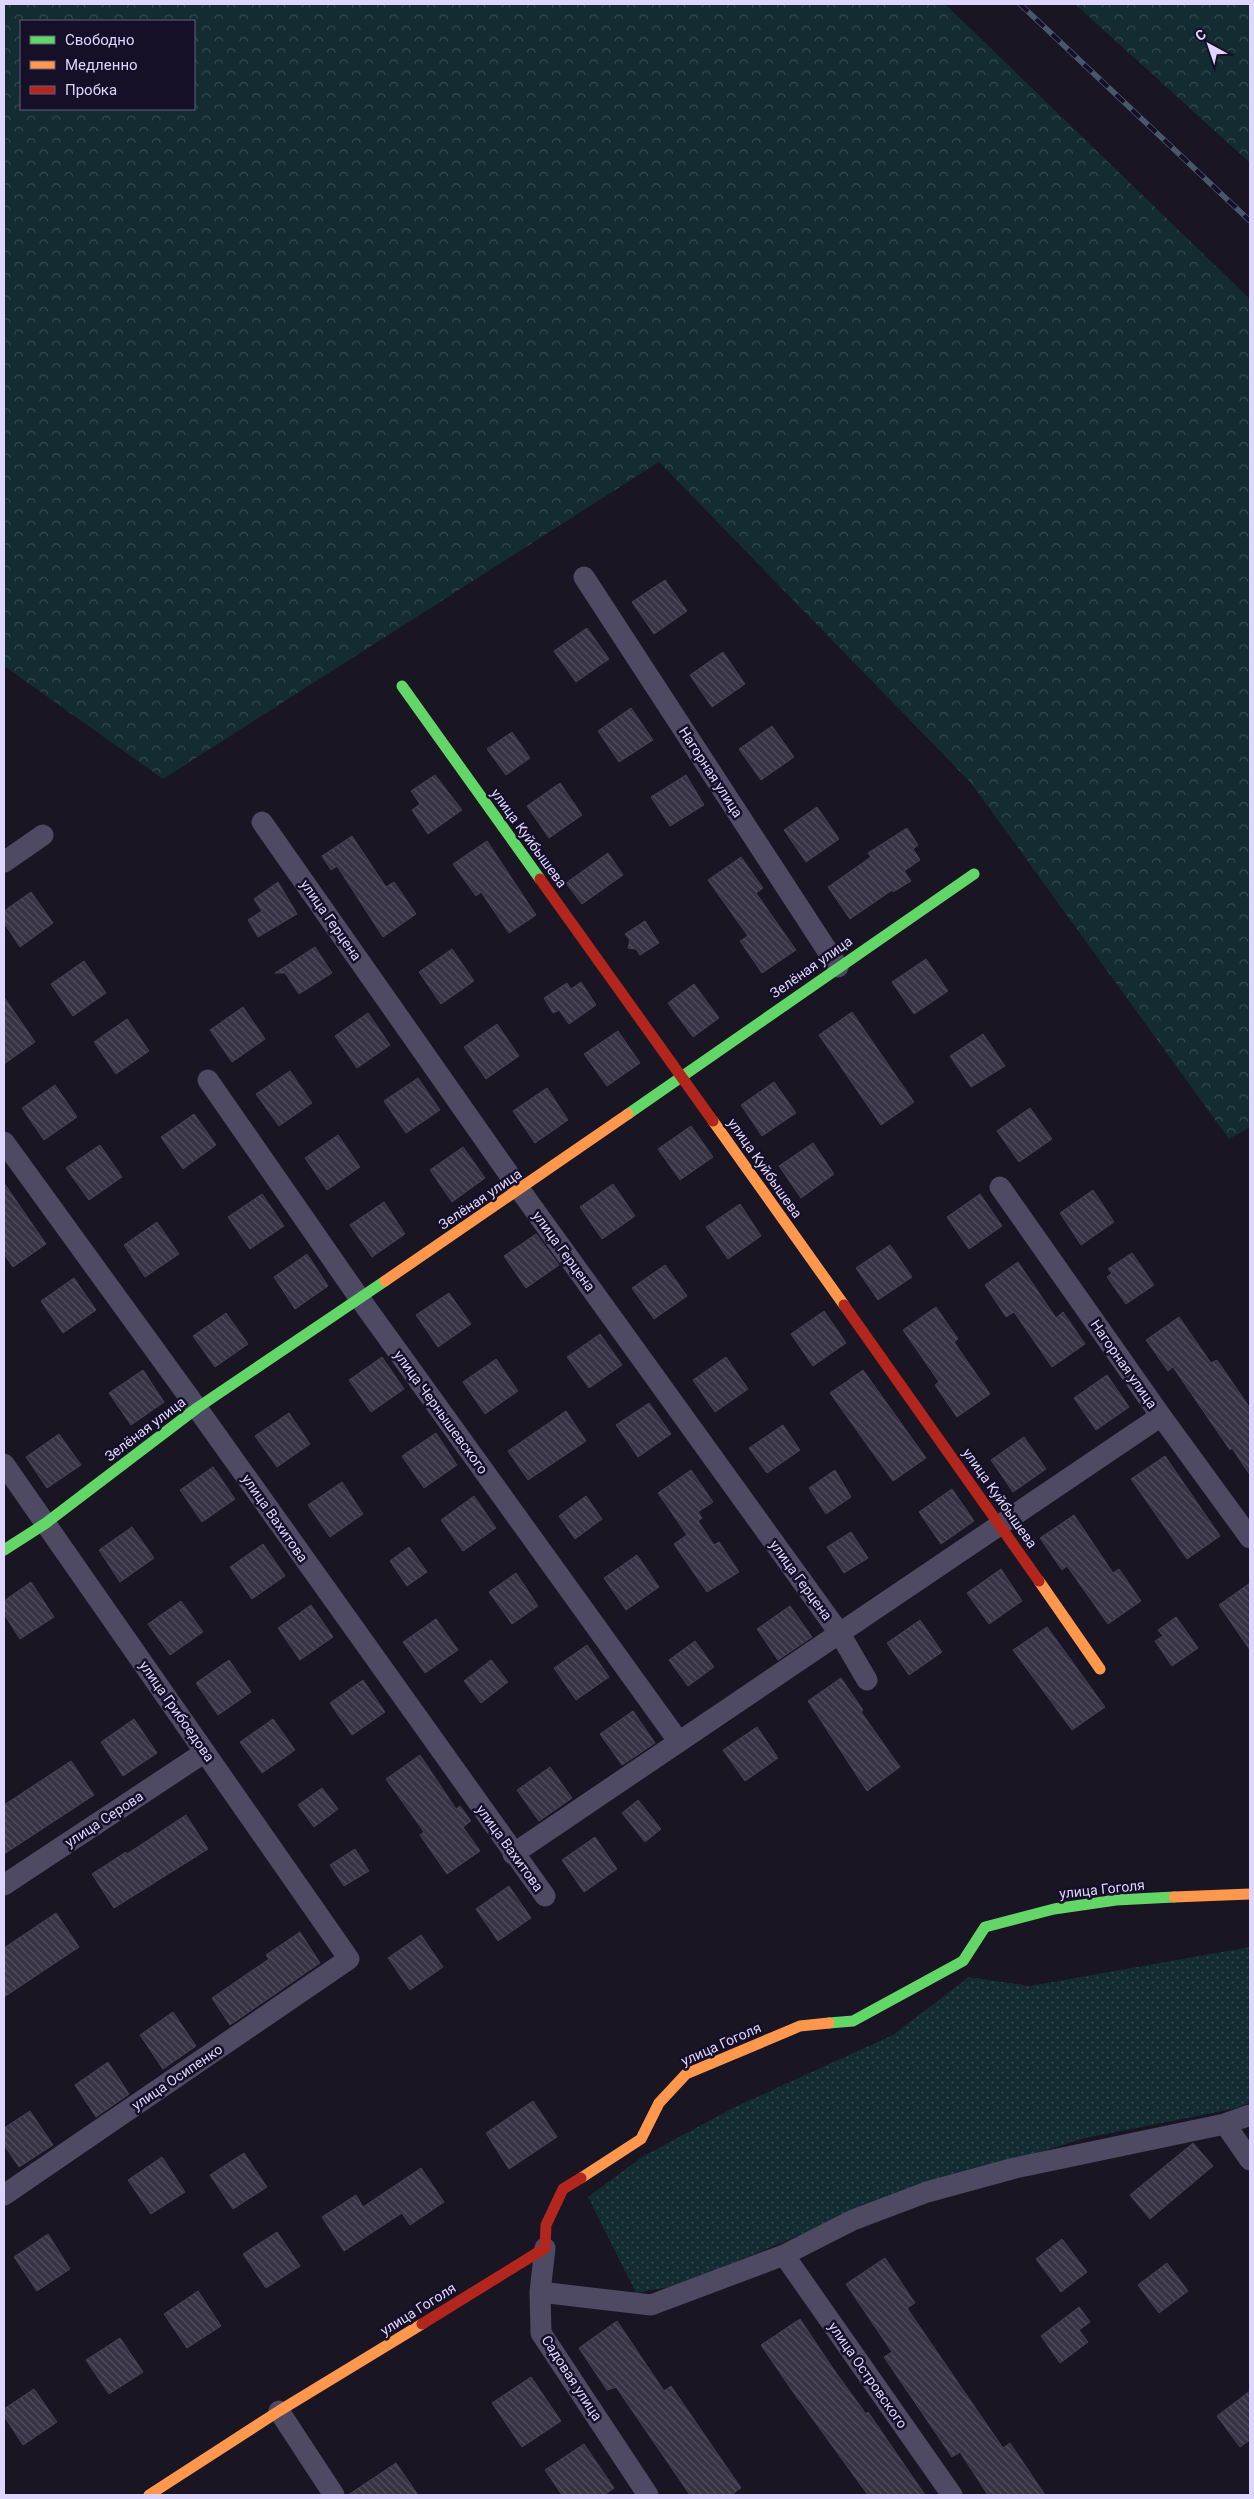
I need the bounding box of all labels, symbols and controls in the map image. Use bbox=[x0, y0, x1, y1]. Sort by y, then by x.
legend bbox=[20, 20, 195, 110]
north arrow bbox=[1184, 20, 1234, 70]
text: С bbox=[1192, 26, 1209, 44]
text: Свободно bbox=[65, 31, 134, 49]
text: Медленно bbox=[65, 56, 138, 74]
text: Пробка bbox=[65, 81, 117, 99]
street label: Нагорная улица bbox=[676, 724, 746, 820]
street label: улица Куйбышева bbox=[488, 785, 570, 891]
street label: улица Герцена bbox=[297, 876, 365, 964]
street label: Зелёная улица bbox=[767, 933, 855, 1001]
street label: улица Куйбышева bbox=[725, 1115, 805, 1221]
street label: Зелёная улица bbox=[436, 1165, 524, 1233]
street label: улица Герцена bbox=[530, 1208, 598, 1294]
street label: Нагорная улица bbox=[1087, 1317, 1161, 1411]
street label: улица Чернышевского bbox=[391, 1347, 491, 1477]
street label: Зелёная улица bbox=[102, 1394, 188, 1464]
street label: улица Куйбышева bbox=[960, 1445, 1040, 1551]
street label: улица Вахитова bbox=[239, 1471, 311, 1565]
street label: улица Герцена bbox=[767, 1537, 835, 1623]
street label: улица Грибоедова bbox=[136, 1657, 218, 1765]
street label: улица Серова bbox=[62, 1788, 146, 1850]
street label: улица Вахитова bbox=[473, 1802, 547, 1894]
street label: улица Гоголя bbox=[1059, 1877, 1145, 1901]
street label: улица Гоголя bbox=[679, 2019, 763, 2069]
street label: улица Осипенко bbox=[129, 2041, 225, 2113]
street label: улица Гоголя bbox=[377, 2279, 459, 2339]
street label: улица Островского bbox=[825, 2319, 911, 2431]
street label: Садовая улица bbox=[539, 2332, 605, 2424]

